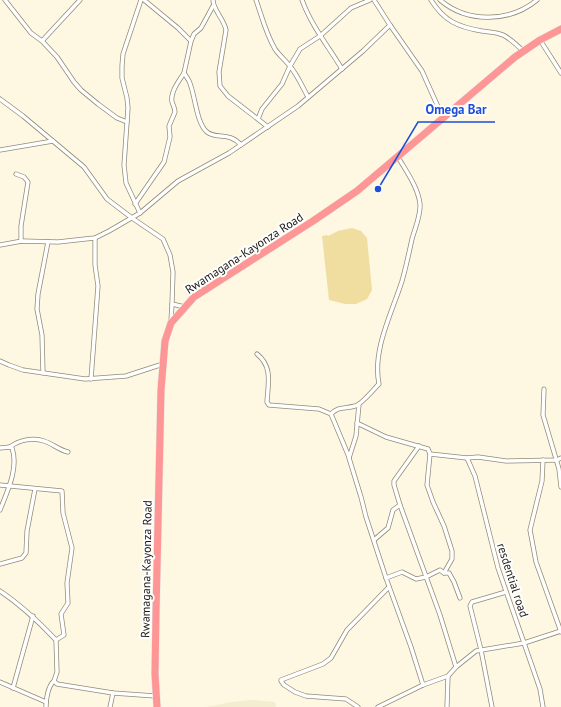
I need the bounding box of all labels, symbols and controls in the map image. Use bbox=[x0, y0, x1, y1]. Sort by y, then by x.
callout: Omega Bar bbox=[418, 97, 495, 122]
text: Omega Bar bbox=[425, 101, 487, 118]
street label: Rwamagana-Kayonza Road bbox=[182, 209, 306, 297]
street label: Rwamagana-Kayonza Road bbox=[137, 500, 155, 638]
street label: resdential road bbox=[494, 541, 532, 619]

